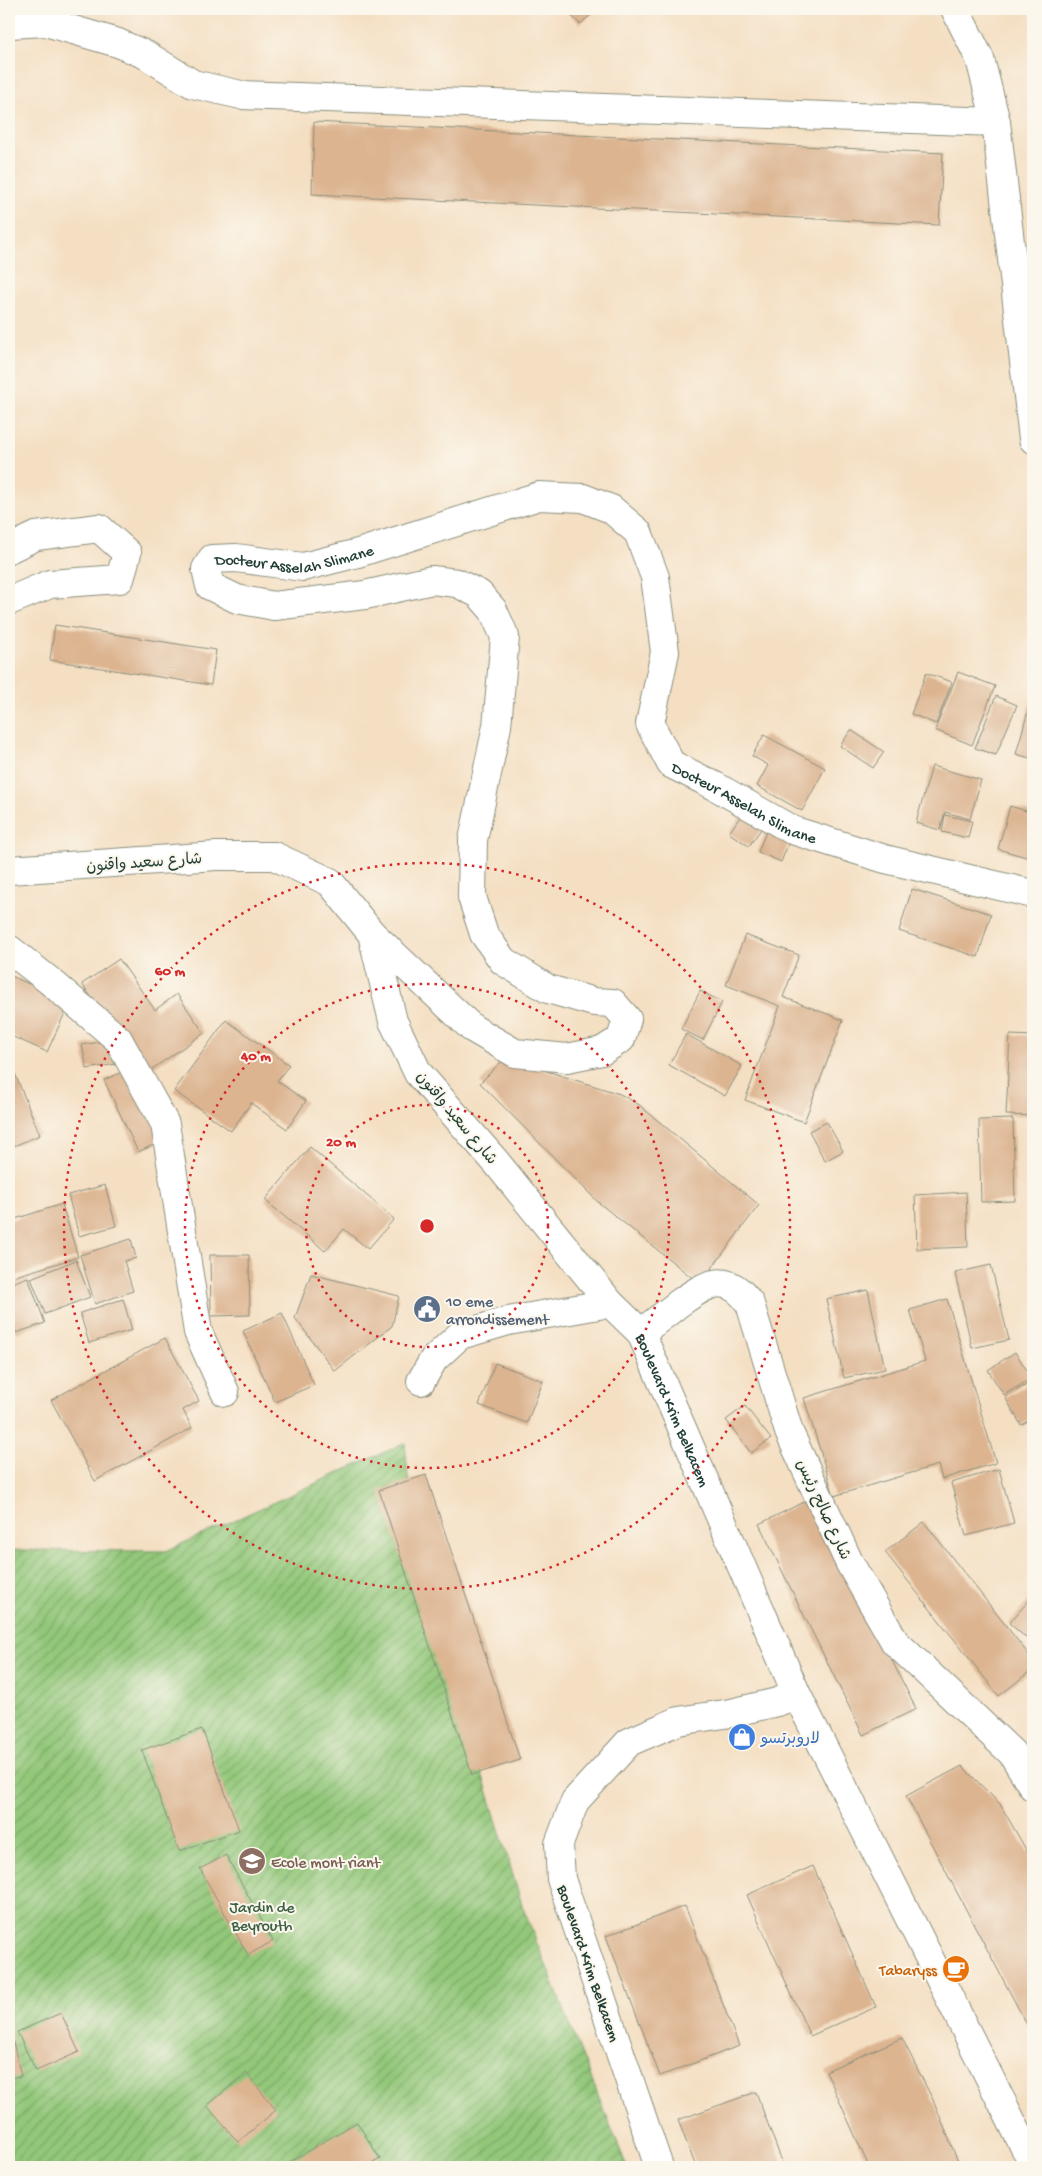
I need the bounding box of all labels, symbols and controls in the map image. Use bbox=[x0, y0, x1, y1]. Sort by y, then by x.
street label: Docteur Asselah Slimane bbox=[214, 542, 377, 580]
street label: Docteur Asselah Slimane bbox=[667, 759, 819, 850]
street label: شارع سعيد واقنون bbox=[86, 851, 203, 878]
text: 60 m bbox=[155, 963, 186, 981]
text: 40 m bbox=[240, 1048, 271, 1066]
street label: شارع سعيد واقنون bbox=[411, 1069, 500, 1170]
text: 20 m bbox=[326, 1134, 356, 1152]
centre of rings bbox=[418, 1217, 436, 1235]
public building icon: 10 eme arrondissement bbox=[412, 1294, 442, 1324]
place label: 10 eme arrondissement bbox=[445, 1294, 550, 1331]
street label: Boulevard Krim Belkacem bbox=[629, 1331, 712, 1491]
street label: شارع صالح رئيس bbox=[790, 1457, 853, 1564]
shop icon: لاروبرتسو bbox=[727, 1722, 757, 1752]
place label: لاروبرتسو bbox=[759, 1731, 820, 1750]
school or university icon: Ecole mont riant bbox=[237, 1846, 267, 1876]
place label: Ecole mont riant bbox=[271, 1855, 381, 1874]
street label: Boulevard Krim Belkacem bbox=[551, 1882, 623, 2046]
park label: Jardin de Beyrouth bbox=[230, 1900, 295, 1937]
cafe icon: Tabaryss bbox=[941, 1954, 971, 1984]
place label: Tabaryss bbox=[878, 1963, 938, 1982]

